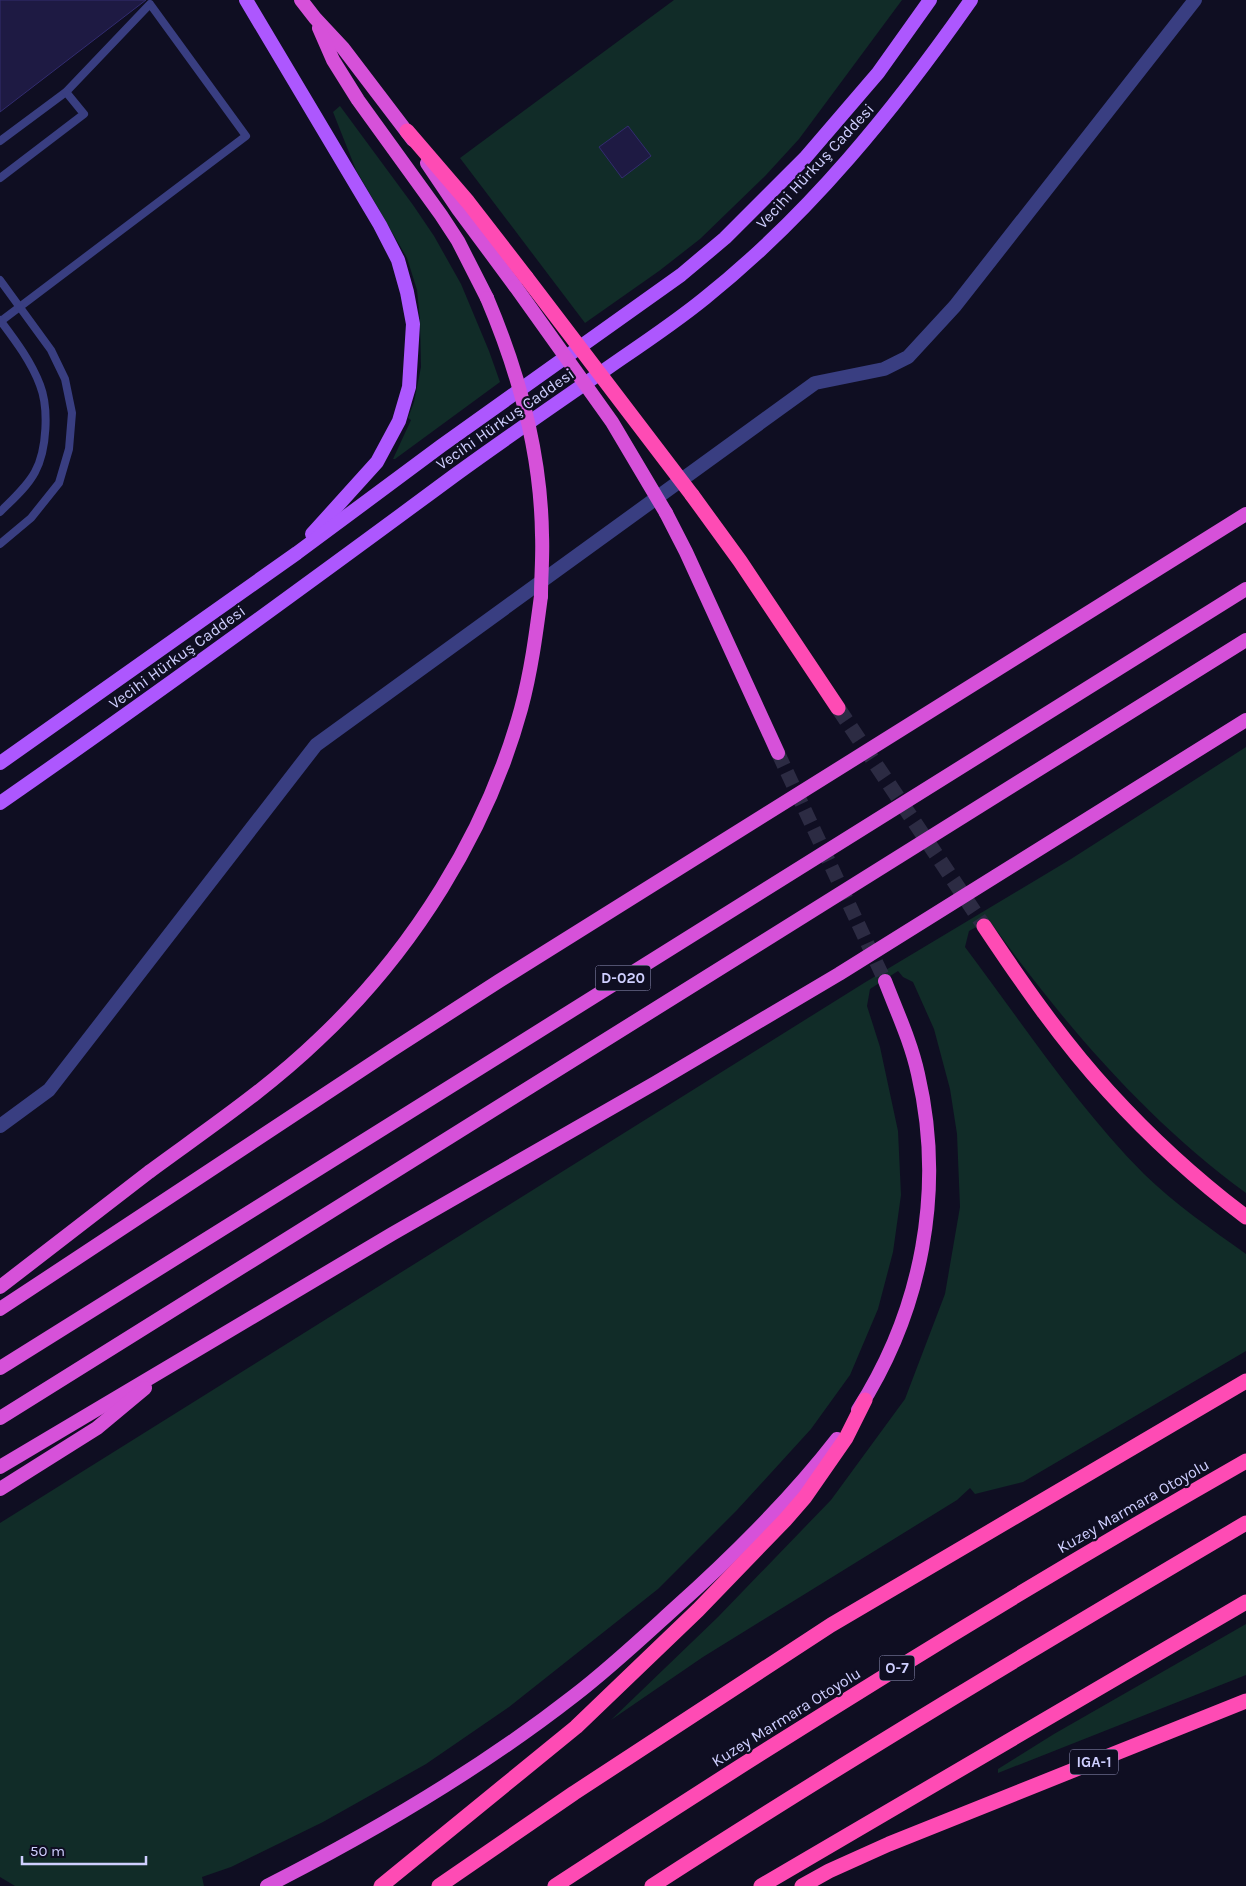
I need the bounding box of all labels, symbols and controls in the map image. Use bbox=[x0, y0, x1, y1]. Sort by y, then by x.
street label: Vecihi Hürkuş Caddesi bbox=[752, 100, 878, 232]
street label: Vecihi Hürkuş Caddesi bbox=[432, 364, 578, 474]
street label: Vecihi Hürkuş Caddesi bbox=[105, 601, 249, 713]
road number: D-020 bbox=[596, 966, 650, 990]
street label: Kuzey Marmara Otoyolu bbox=[1054, 1455, 1212, 1557]
road number: O-7 bbox=[880, 1656, 914, 1680]
street label: Kuzey Marmara Otoyolu bbox=[708, 1663, 864, 1771]
road number: IGA-1 bbox=[1070, 1750, 1118, 1774]
scale bar bbox=[22, 1834, 146, 1866]
text: 50 m bbox=[30, 1842, 65, 1860]

